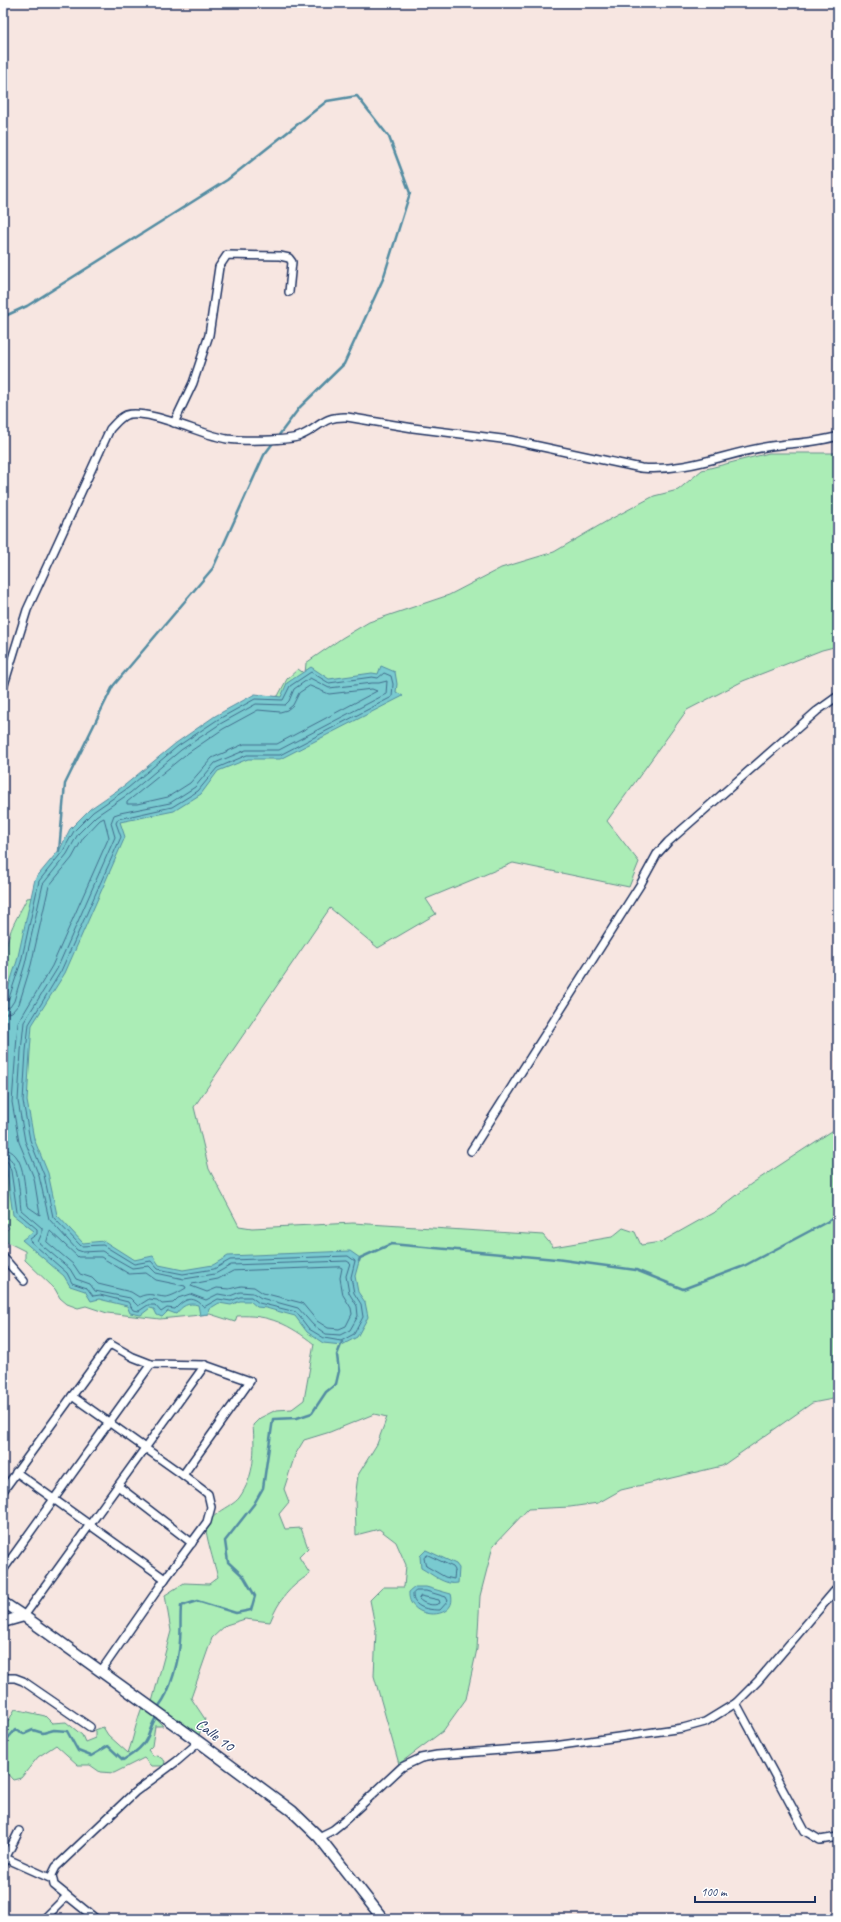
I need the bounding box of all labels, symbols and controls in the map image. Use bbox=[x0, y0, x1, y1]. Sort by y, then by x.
street label: Calle 10 bbox=[192, 1714, 240, 1757]
scale bar bbox=[695, 1878, 815, 1904]
text: 100 m bbox=[701, 1884, 728, 1900]

